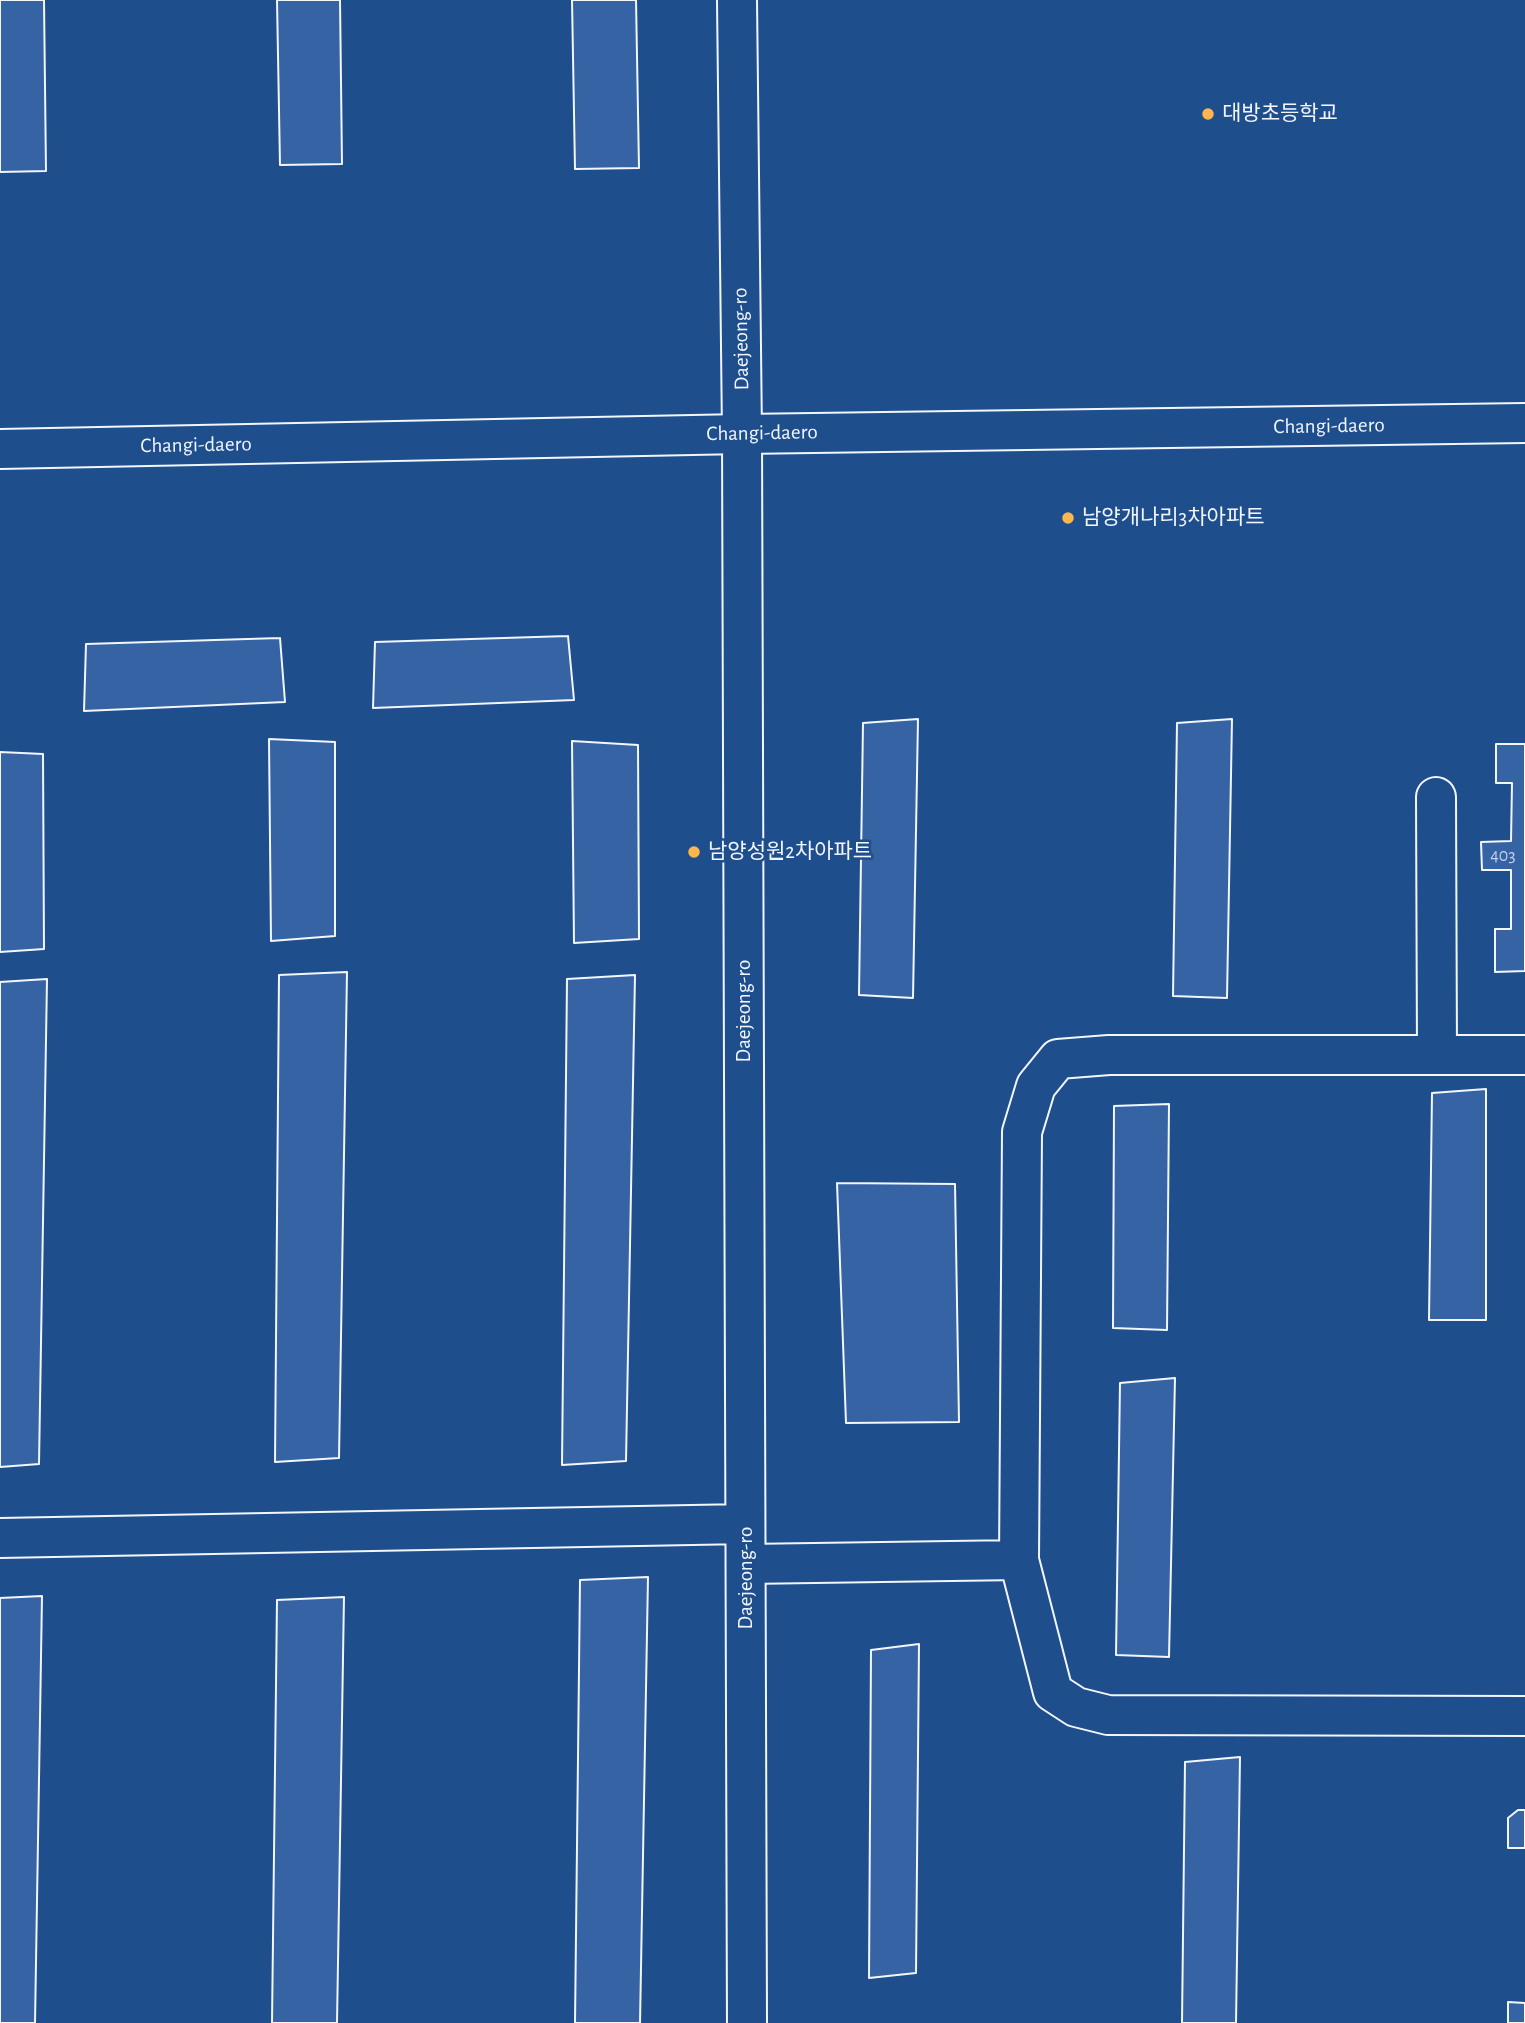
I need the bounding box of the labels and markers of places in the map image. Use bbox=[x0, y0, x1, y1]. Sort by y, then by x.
place label: 대방초등학교 bbox=[1222, 101, 1338, 127]
marker: 대방초등학교 bbox=[1200, 106, 1216, 122]
place label: 남양개나리3차아파트 bbox=[1082, 505, 1265, 531]
marker: 남양개나리3차아파트 bbox=[1060, 510, 1076, 526]
place label: 남양성원2차아파트 bbox=[708, 839, 872, 865]
marker: 남양성원2차아파트 bbox=[686, 844, 702, 860]

